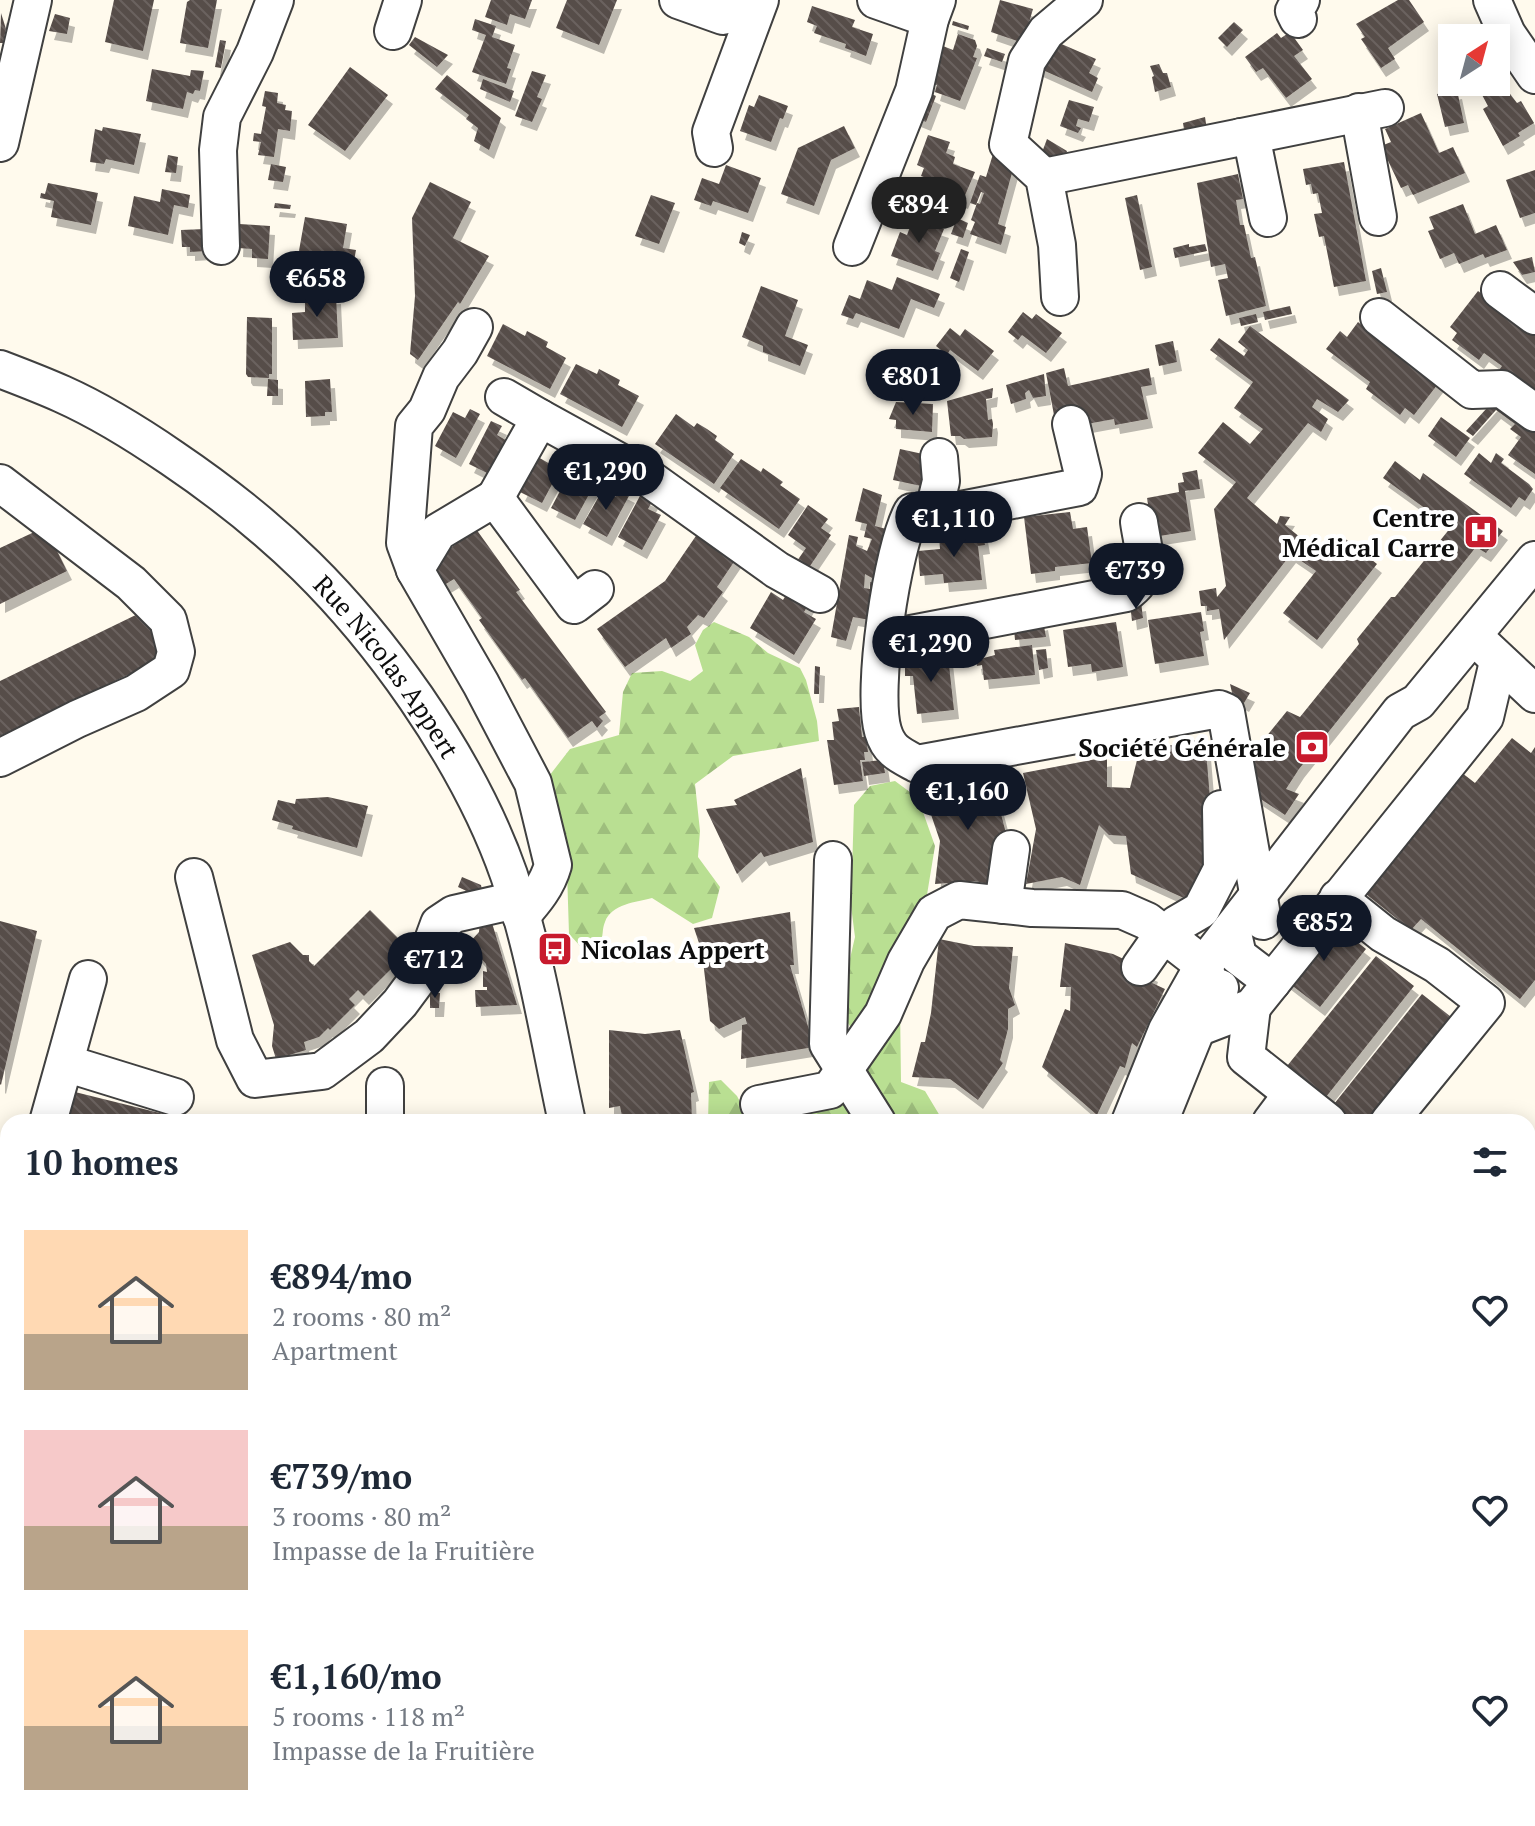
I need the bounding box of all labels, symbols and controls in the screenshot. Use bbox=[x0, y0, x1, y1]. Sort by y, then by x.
north arrow bbox=[1438, 24, 1510, 96]
map controls bbox=[1438, 24, 1510, 96]
pin: €894 bbox=[872, 177, 966, 245]
text: €894 bbox=[890, 186, 948, 220]
pin: €658 bbox=[270, 251, 364, 319]
text: €658 bbox=[288, 260, 346, 294]
pin: €801 bbox=[866, 349, 960, 417]
text: €801 bbox=[884, 358, 942, 392]
pin: €1,290 bbox=[541, 444, 671, 512]
text: €1,290 bbox=[565, 453, 647, 487]
pin: €1,110 bbox=[889, 491, 1019, 559]
text: €1,110 bbox=[913, 500, 995, 534]
place label: Centre Médical Carre bbox=[1282, 500, 1455, 564]
hospital icon: Centre Médical Carre bbox=[1462, 513, 1500, 551]
pin: €739 bbox=[1089, 543, 1183, 611]
text: €739 bbox=[1107, 552, 1165, 586]
street label: Rue Nicolas Appert bbox=[307, 567, 467, 764]
pin: €1,290 bbox=[866, 616, 996, 684]
text: €1,290 bbox=[890, 625, 972, 659]
bank icon: Société Générale bbox=[1293, 728, 1331, 766]
place label: Société Générale bbox=[1078, 730, 1286, 764]
pin: €1,160 bbox=[903, 764, 1033, 832]
text: €1,160 bbox=[927, 773, 1009, 807]
pin: €852 bbox=[1277, 895, 1371, 963]
text: €852 bbox=[1295, 904, 1353, 938]
bus stop icon: Nicolas Appert bbox=[536, 930, 574, 968]
pin: €712 bbox=[388, 932, 482, 1000]
place label: Nicolas Appert bbox=[581, 932, 765, 966]
text: €712 bbox=[406, 941, 464, 975]
text: 10 homes bbox=[24, 1140, 179, 1185]
icon: filters bbox=[1468, 1140, 1512, 1184]
text: €894/mo bbox=[272, 1254, 412, 1299]
icon: home bbox=[88, 1262, 184, 1358]
icon: heart bbox=[1468, 1288, 1512, 1332]
text: 2 rooms · 80 m² bbox=[272, 1299, 451, 1333]
text: Apartment bbox=[272, 1333, 398, 1367]
text: €739/mo bbox=[272, 1454, 412, 1499]
icon: home bbox=[88, 1462, 184, 1558]
icon: heart bbox=[1468, 1488, 1512, 1532]
text: 3 rooms · 80 m² bbox=[272, 1499, 451, 1533]
text: Impasse de la Fruitière bbox=[272, 1533, 535, 1567]
text: €1,160/mo bbox=[272, 1654, 442, 1699]
icon: home bbox=[88, 1662, 184, 1758]
icon: heart bbox=[1468, 1688, 1512, 1732]
text: 5 rooms · 118 m² bbox=[272, 1699, 465, 1733]
text: Impasse de la Fruitière bbox=[272, 1733, 535, 1767]

